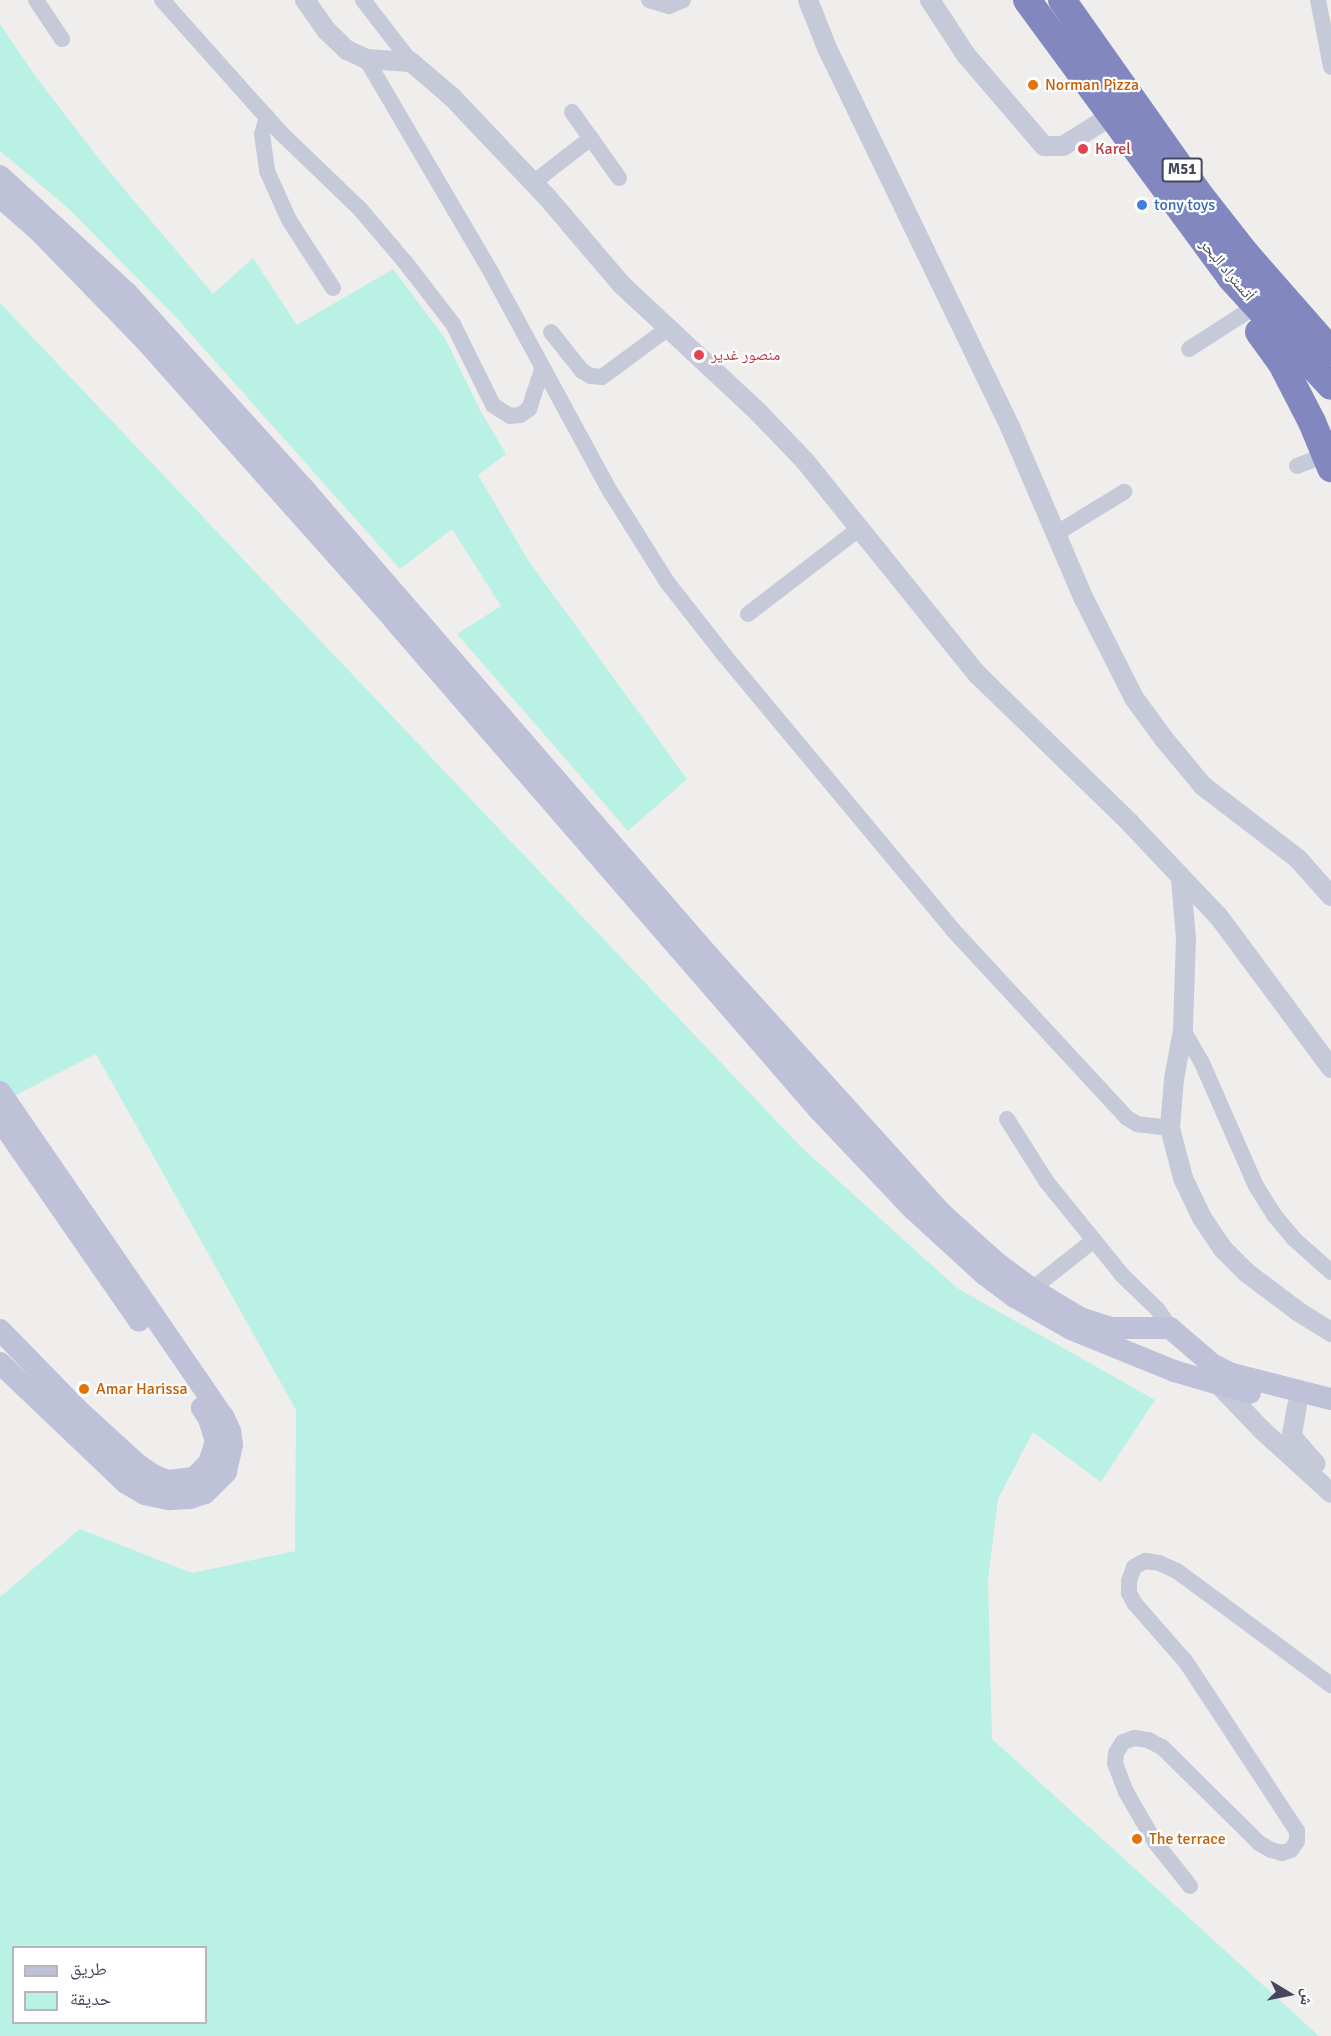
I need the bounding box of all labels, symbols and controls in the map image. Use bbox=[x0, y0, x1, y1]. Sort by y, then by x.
place label: Norman Pizza bbox=[1045, 75, 1139, 95]
marker: Norman Pizza bbox=[1026, 78, 1040, 92]
place label: Karel bbox=[1095, 139, 1131, 159]
marker: Karel bbox=[1076, 142, 1090, 156]
road number: M51 bbox=[1161, 158, 1203, 182]
place label: tony toys bbox=[1154, 195, 1215, 215]
marker: tony toys bbox=[1135, 198, 1149, 212]
street label: أتستراد البحر bbox=[1196, 235, 1258, 305]
place label: منصور غدير bbox=[711, 345, 780, 365]
marker: منصور غدير bbox=[692, 348, 706, 362]
place label: Amar Harissa bbox=[96, 1379, 188, 1399]
marker: Amar Harissa bbox=[77, 1382, 91, 1396]
place label: The terrace bbox=[1149, 1829, 1226, 1849]
marker: The terrace bbox=[1130, 1832, 1144, 1846]
legend bbox=[12, 1946, 207, 2024]
text: طريق bbox=[70, 1958, 107, 1980]
north arrow bbox=[1259, 1964, 1319, 2024]
text: ش bbox=[1295, 1987, 1318, 2007]
text: حديقة bbox=[70, 1988, 111, 2010]

